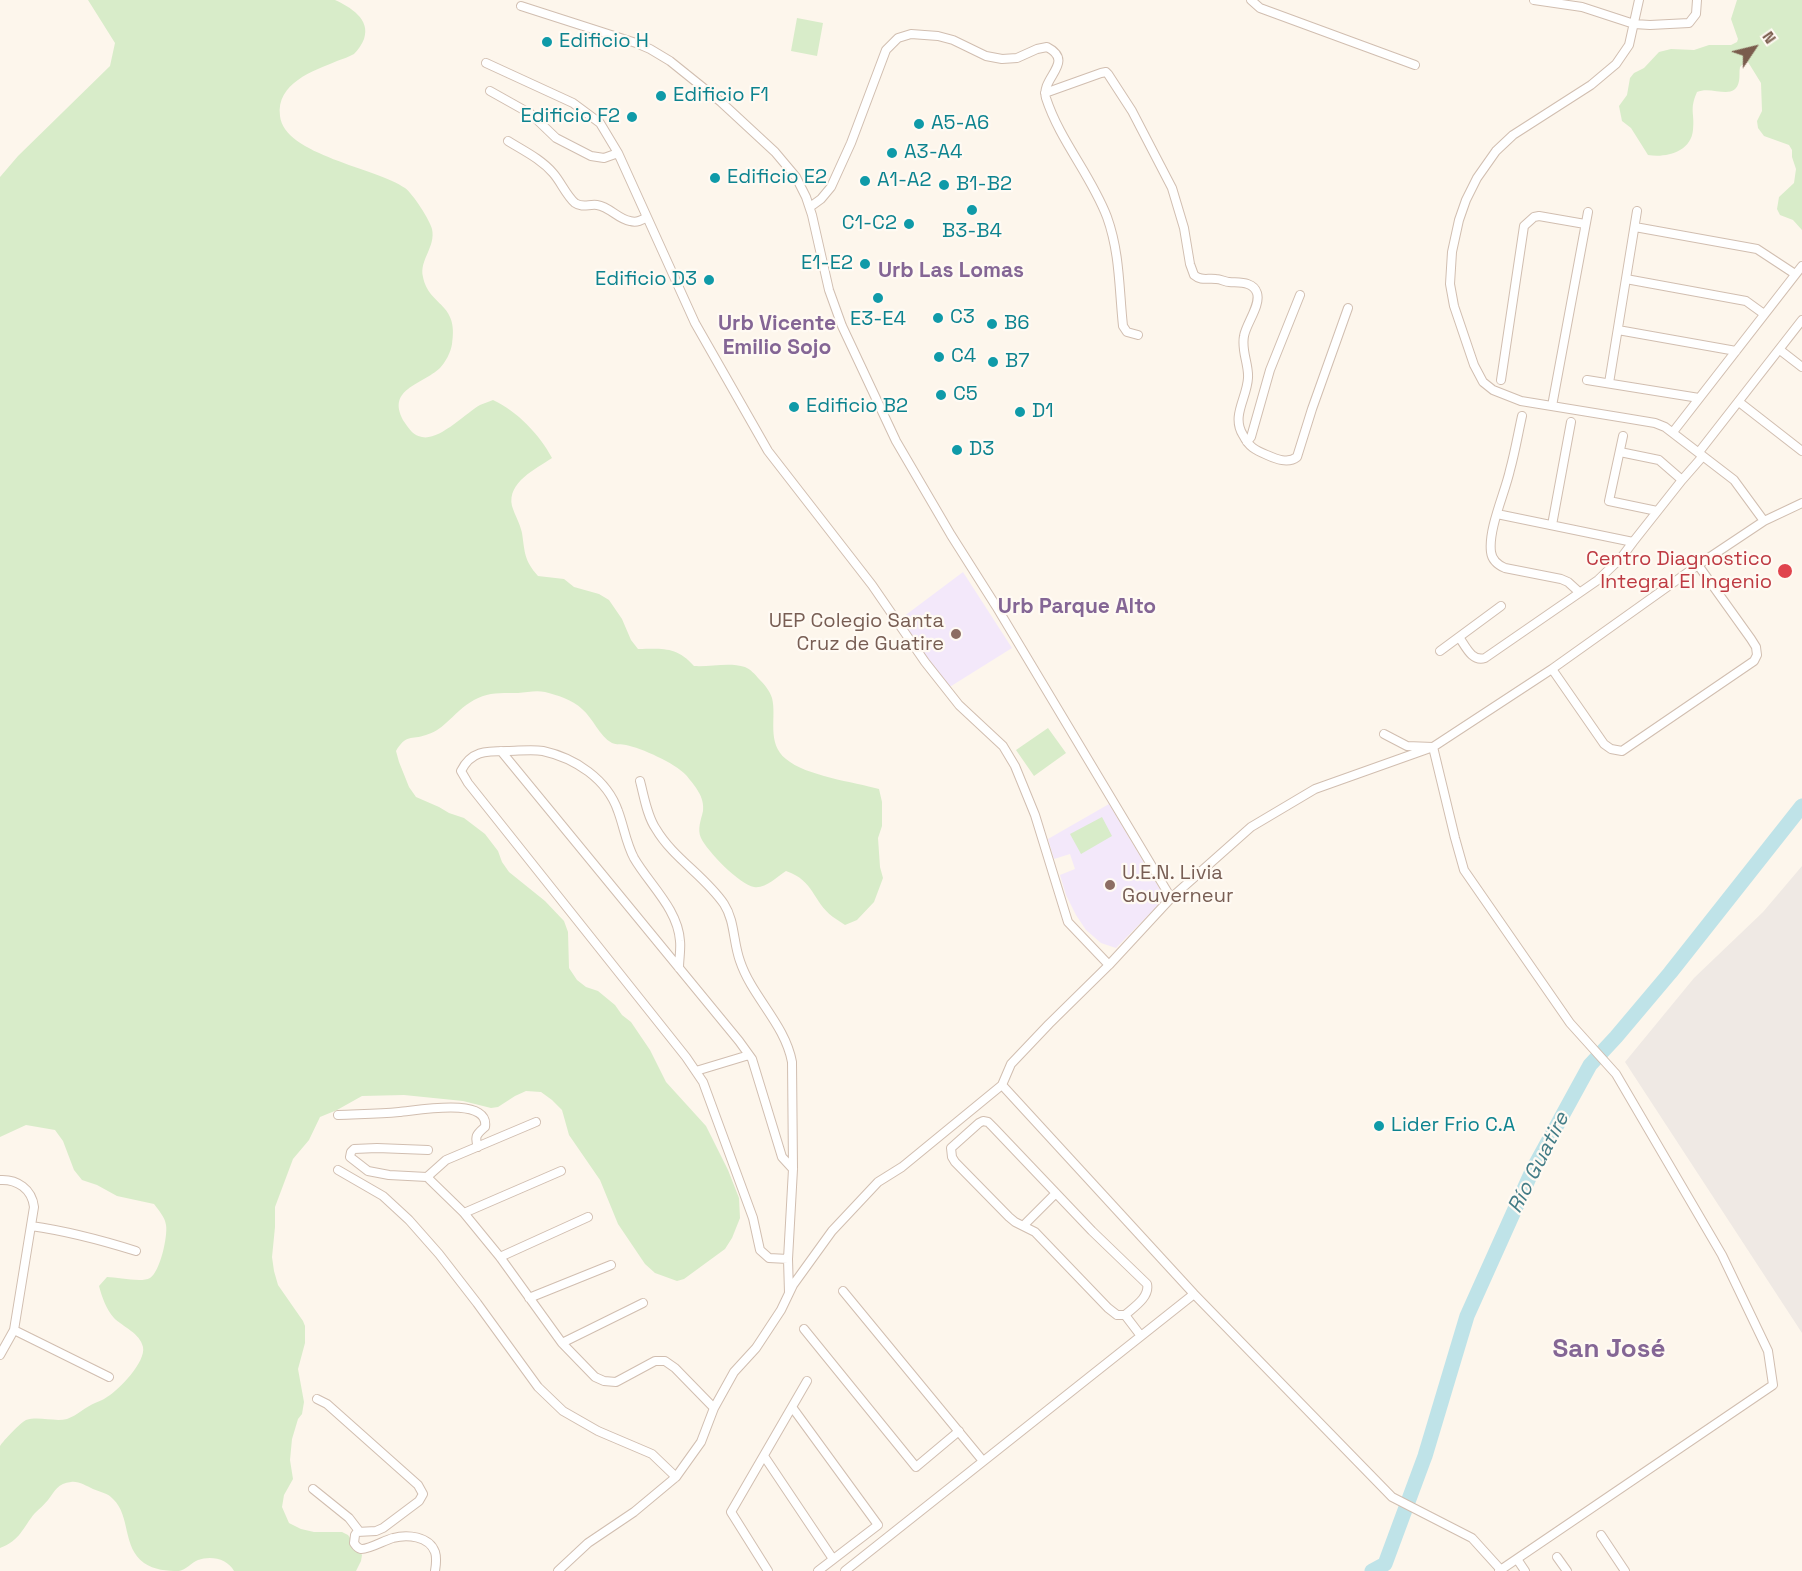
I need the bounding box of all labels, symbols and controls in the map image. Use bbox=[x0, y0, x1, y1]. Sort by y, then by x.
north arrow bbox=[1724, 18, 1784, 78]
text: N bbox=[1757, 27, 1781, 48]
place label: Edificio H bbox=[559, 30, 649, 54]
marker: Edificio H bbox=[540, 35, 554, 49]
place label: Edificio F1 bbox=[673, 84, 769, 108]
marker: Edificio F1 bbox=[654, 89, 668, 103]
place label: Edificio F2 bbox=[520, 105, 620, 129]
marker: Edificio F2 bbox=[625, 110, 639, 124]
place label: A5-A6 bbox=[931, 112, 989, 136]
marker: A5-A6 bbox=[912, 117, 926, 131]
place label: A3-A4 bbox=[904, 141, 963, 165]
marker: A3-A4 bbox=[885, 146, 899, 160]
place label: Edificio E2 bbox=[727, 166, 827, 190]
place label: A1-A2 bbox=[877, 169, 931, 193]
marker: Edificio E2 bbox=[708, 171, 722, 185]
place label: B1-B2 bbox=[956, 173, 1012, 197]
marker: A1-A2 bbox=[858, 174, 872, 188]
marker: B1-B2 bbox=[937, 178, 951, 192]
marker: B3-B4 bbox=[965, 203, 979, 217]
place label: C1-C2 bbox=[842, 212, 897, 236]
marker: C1-C2 bbox=[902, 217, 916, 231]
place label: B3-B4 bbox=[942, 220, 1002, 244]
place label: E1-E2 bbox=[801, 252, 853, 276]
marker: E1-E2 bbox=[858, 257, 872, 271]
district label: Urb Las Lomas bbox=[878, 258, 1024, 284]
place label: Edificio D3 bbox=[595, 268, 697, 292]
marker: Edificio D3 bbox=[702, 273, 716, 287]
marker: E3-E4 bbox=[871, 291, 885, 305]
place label: C3 bbox=[950, 306, 975, 330]
place label: E3-E4 bbox=[850, 308, 906, 332]
district label: Urb Vicente Emilio Sojo bbox=[718, 311, 836, 361]
marker: C3 bbox=[931, 311, 945, 325]
place label: B6 bbox=[1004, 312, 1029, 336]
marker: B6 bbox=[985, 317, 999, 331]
place label: C4 bbox=[951, 345, 976, 369]
marker: C4 bbox=[932, 350, 946, 364]
place label: B7 bbox=[1005, 350, 1029, 374]
marker: B7 bbox=[986, 355, 1000, 369]
place label: C5 bbox=[953, 383, 978, 407]
marker: C5 bbox=[934, 388, 948, 402]
place label: Edificio B2 bbox=[806, 395, 908, 419]
marker: Edificio B2 bbox=[787, 400, 801, 414]
place label: D1 bbox=[1032, 400, 1054, 424]
marker: D1 bbox=[1013, 405, 1027, 419]
place label: D3 bbox=[969, 438, 994, 462]
marker: D3 bbox=[950, 443, 964, 457]
place label: Centro Diagnostico Integral El Ingenio bbox=[1586, 548, 1772, 595]
marker: Centro Diagnostico Integral El Ingenio bbox=[1776, 562, 1794, 580]
district label: Urb Parque Alto bbox=[998, 594, 1156, 620]
place label: UEP Colegio Santa Cruz de Guatire bbox=[769, 610, 944, 657]
marker: UEP Colegio Santa Cruz de Guatire bbox=[949, 627, 963, 641]
place label: U.E.N. Livia Gouverneur bbox=[1122, 862, 1233, 909]
marker: U.E.N. Livia Gouverneur bbox=[1103, 878, 1117, 892]
water label: Río Guatire bbox=[1503, 1108, 1575, 1218]
place label: Lider Frio C.A bbox=[1391, 1114, 1515, 1138]
marker: Lider Frio C.A bbox=[1372, 1119, 1386, 1133]
district label: San José bbox=[1553, 1334, 1665, 1366]

